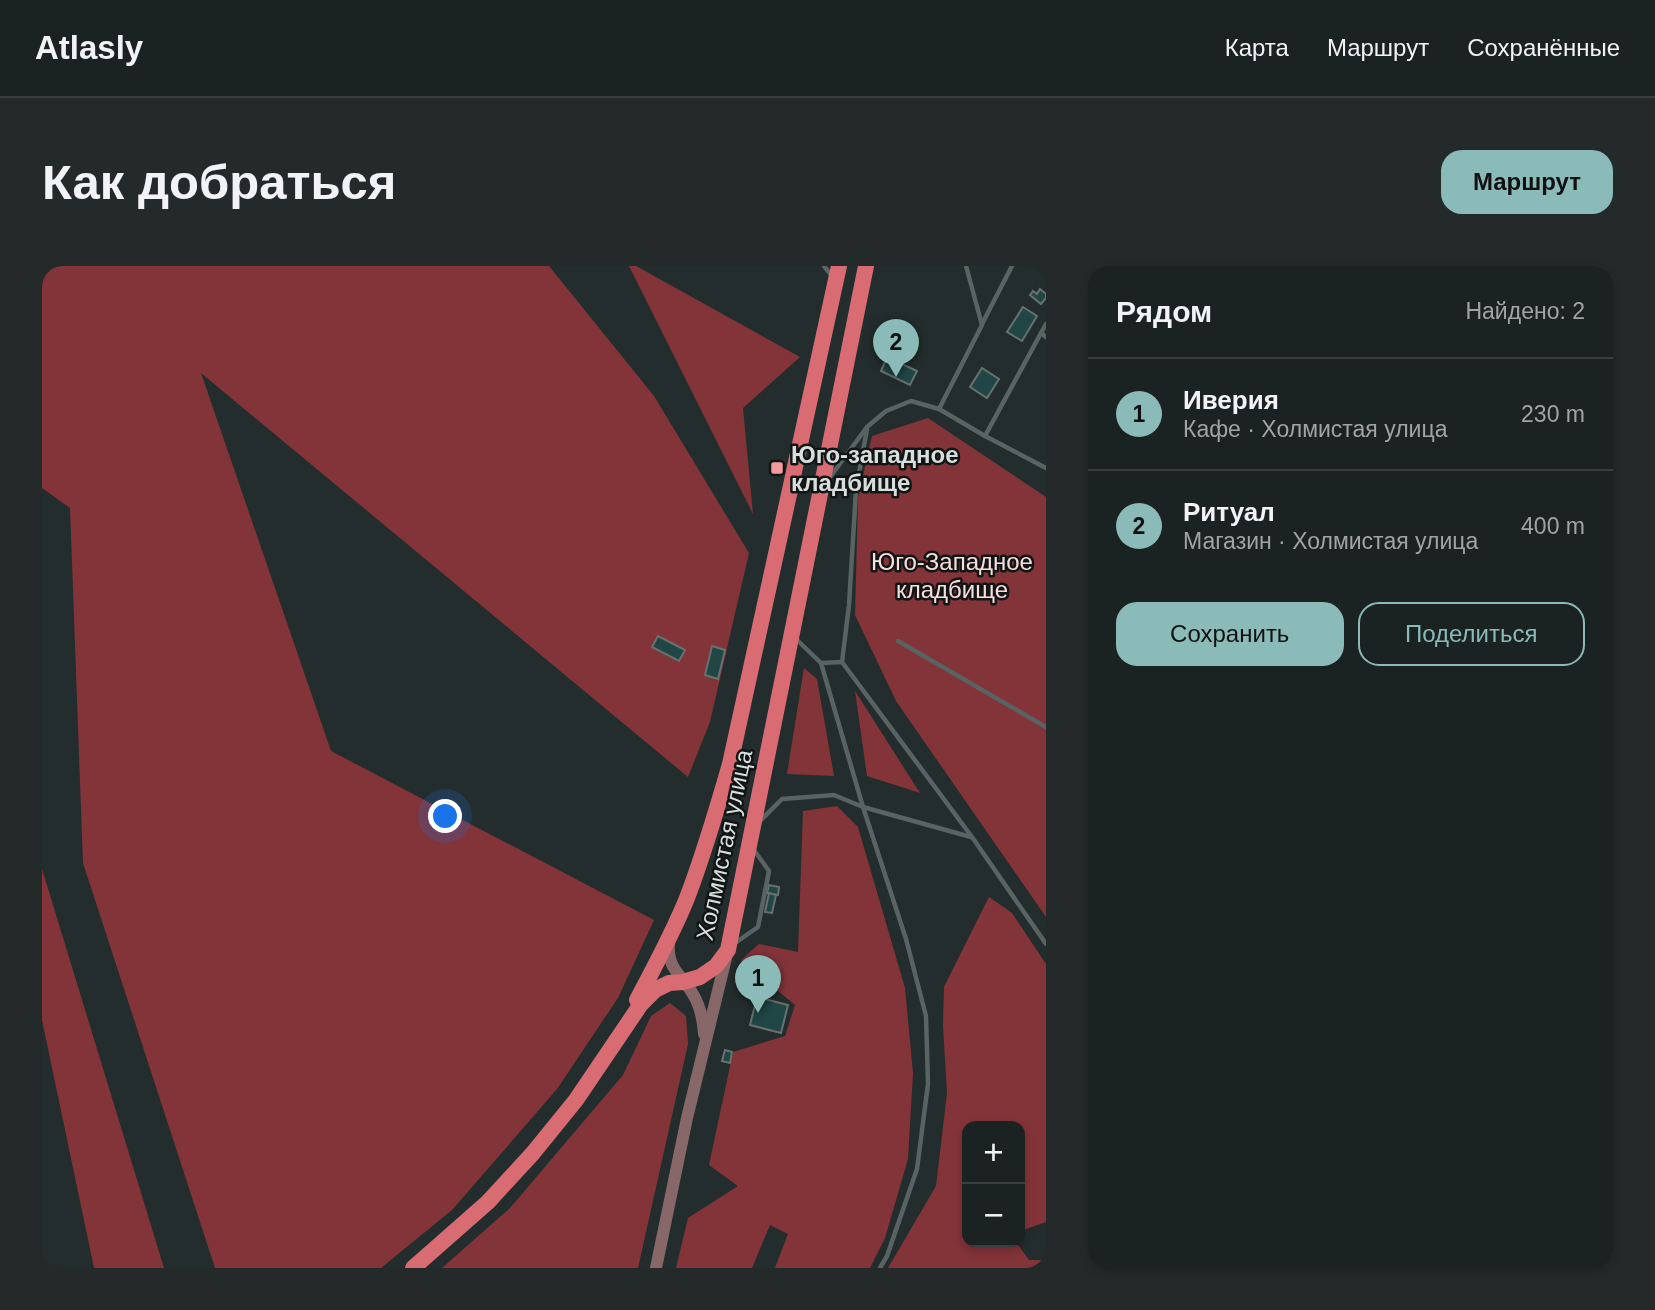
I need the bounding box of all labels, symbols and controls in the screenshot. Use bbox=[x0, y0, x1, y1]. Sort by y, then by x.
text: Atlasly bbox=[35, 29, 143, 66]
text: Карта bbox=[1225, 34, 1289, 61]
text: Маршрут bbox=[1327, 34, 1429, 61]
text: Сохранённые bbox=[1467, 34, 1620, 61]
button: Маршрут bbox=[1441, 150, 1613, 214]
text: Как добраться bbox=[42, 155, 396, 209]
text: Рядом bbox=[1116, 295, 1212, 328]
text: Найдено: 2 bbox=[1465, 298, 1585, 324]
pin: 2 bbox=[873, 319, 919, 377]
text: Иверия bbox=[1183, 385, 1279, 415]
text: 1 bbox=[1133, 401, 1145, 427]
text: 230 m bbox=[1521, 401, 1585, 427]
text: Кафе · Холмистая улица bbox=[1183, 416, 1447, 442]
place label: Юго-западное кладбище bbox=[791, 441, 959, 496]
marker: Юго-западное кладбище bbox=[769, 460, 785, 476]
text: Ритуал bbox=[1183, 497, 1275, 527]
text: 2 bbox=[1133, 513, 1145, 539]
text: 400 m bbox=[1521, 513, 1585, 539]
text: Магазин · Холмистая улица bbox=[1183, 528, 1478, 554]
park label: Юго-Западное кладбище bbox=[871, 548, 1033, 603]
button: Сохранить bbox=[1116, 602, 1344, 666]
button: Поделиться bbox=[1358, 602, 1585, 666]
street label: Холмистая улица bbox=[691, 747, 758, 943]
your location bbox=[428, 799, 462, 833]
pin: 1 bbox=[735, 955, 781, 1013]
map controls bbox=[962, 1121, 1025, 1247]
button: + bbox=[962, 1121, 1025, 1184]
button: − bbox=[962, 1184, 1025, 1247]

